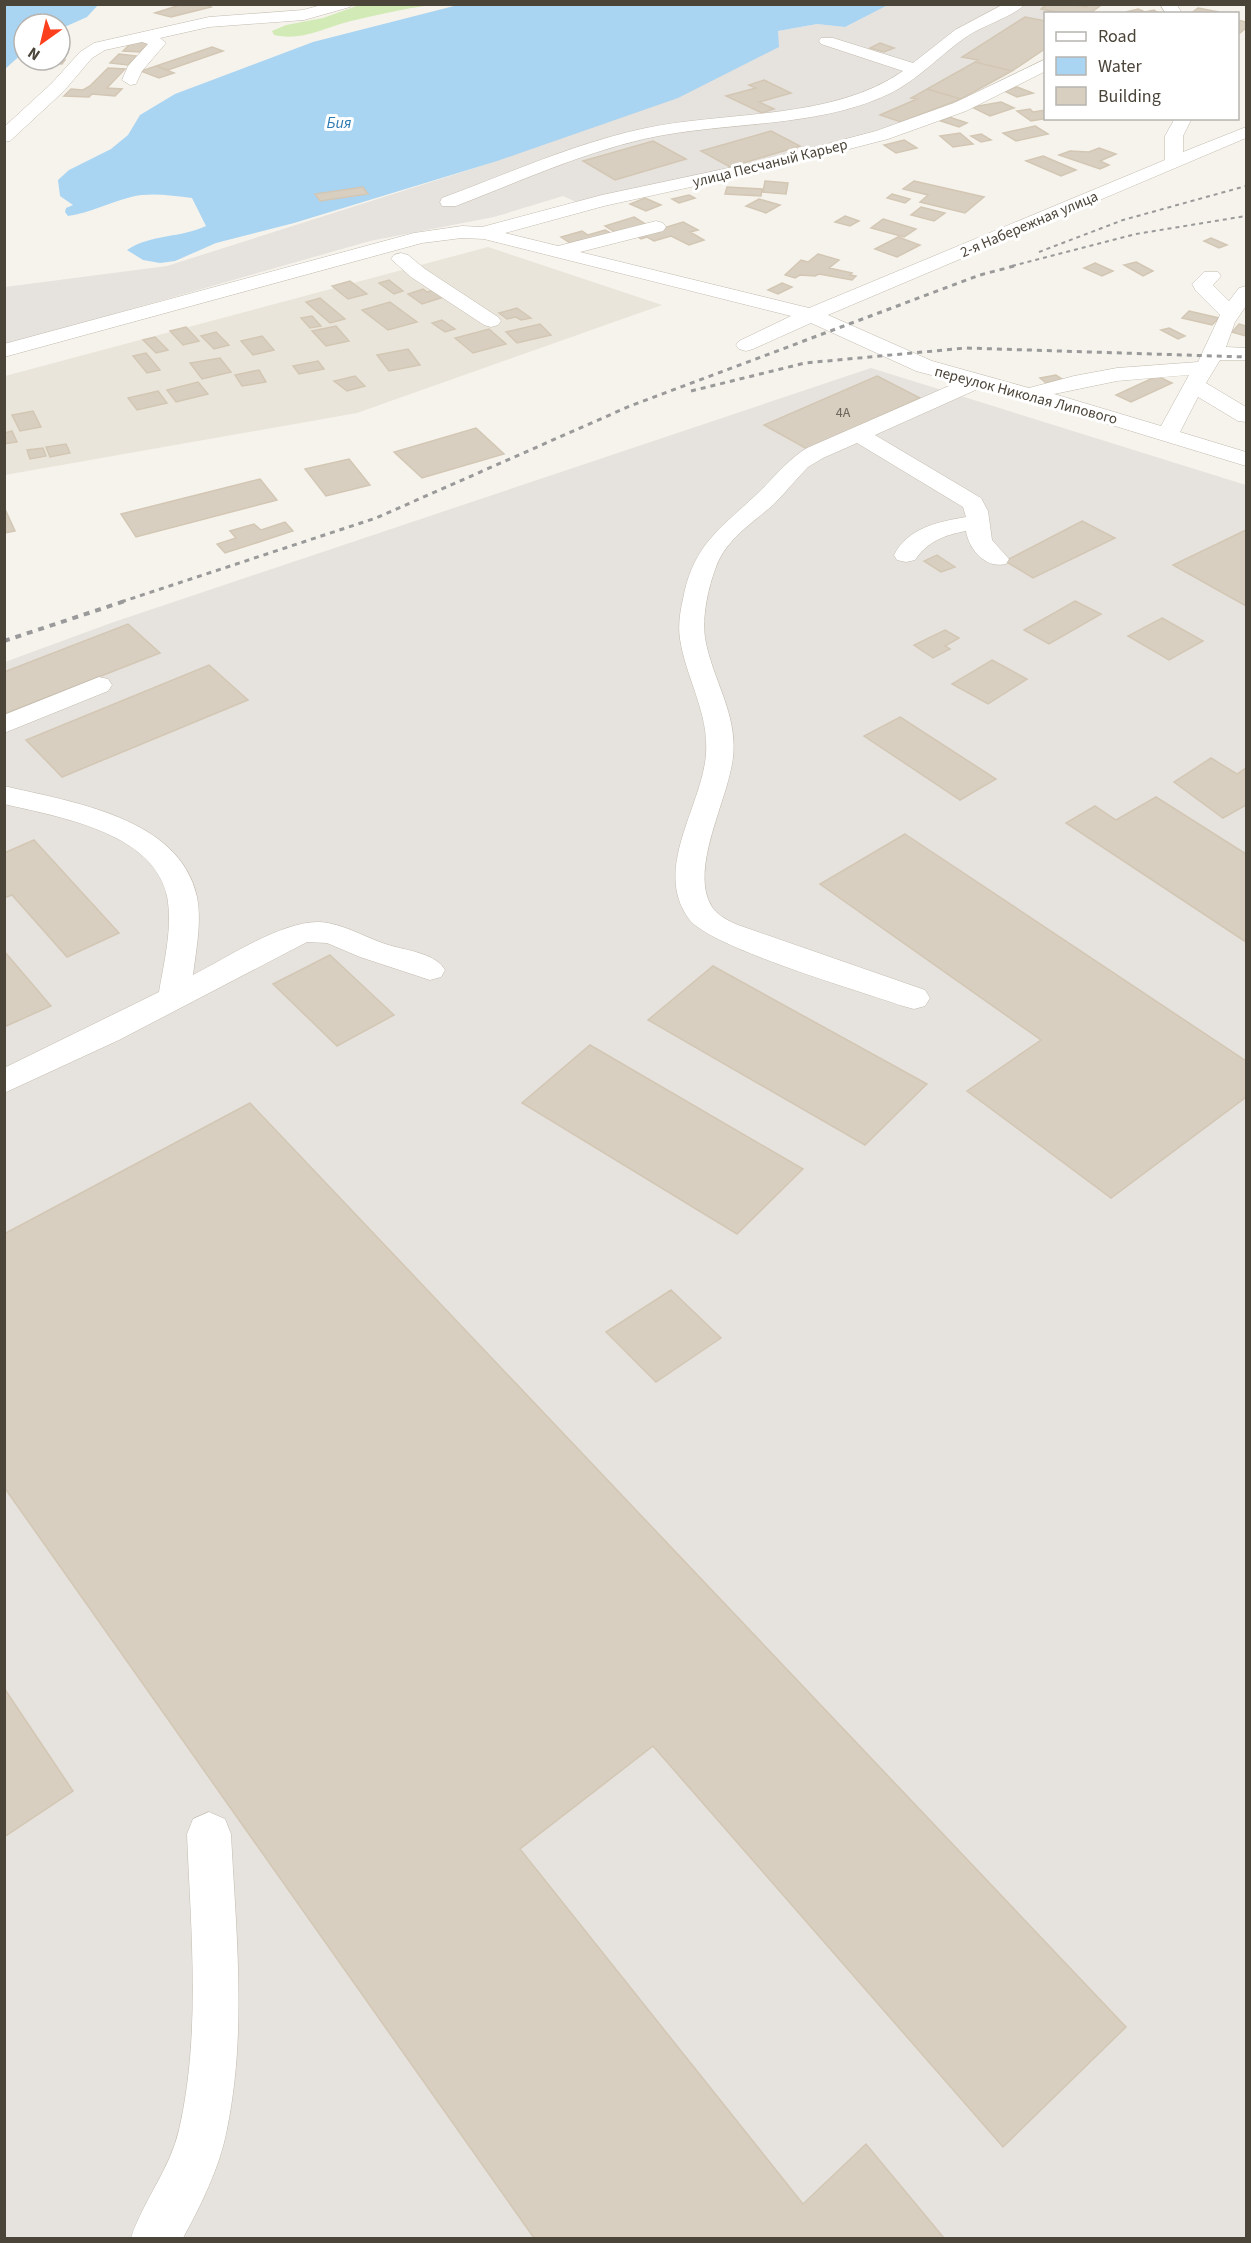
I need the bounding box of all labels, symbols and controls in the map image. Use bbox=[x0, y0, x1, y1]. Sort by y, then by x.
north arrow bbox=[12, 12, 72, 72]
legend bbox=[1044, 12, 1239, 120]
text: Road bbox=[1098, 24, 1137, 49]
text: N bbox=[24, 42, 45, 66]
text: Water bbox=[1098, 54, 1142, 79]
text: Building bbox=[1098, 84, 1161, 109]
water label: Бия bbox=[327, 112, 352, 134]
street label: улица Песчаный Карьер bbox=[690, 134, 850, 193]
street label: 2-я Набережная улица bbox=[957, 186, 1101, 263]
street label: переулок Николая Липового bbox=[932, 361, 1120, 430]
house number: 4А bbox=[836, 403, 851, 423]

